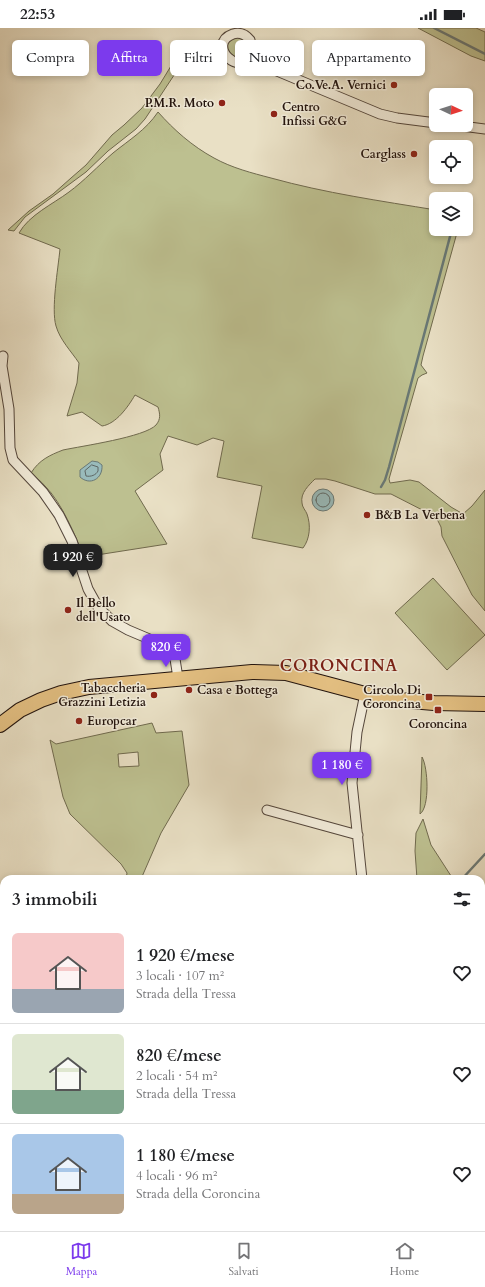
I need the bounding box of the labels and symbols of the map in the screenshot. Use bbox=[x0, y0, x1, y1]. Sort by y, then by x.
place label: Co.Ve.A. Vernici bbox=[296, 77, 386, 93]
marker: Co.Ve.A. Vernici bbox=[389, 80, 399, 90]
north arrow bbox=[429, 88, 473, 132]
place label: P.M.R. Moto bbox=[145, 95, 214, 111]
marker: P.M.R. Moto bbox=[217, 98, 227, 108]
place label: Centro Infissi G&G bbox=[282, 99, 347, 129]
marker: Centro Infissi G&G bbox=[269, 109, 279, 119]
place label: Carglass bbox=[361, 146, 406, 162]
marker: Carglass bbox=[409, 149, 419, 159]
place label: B&B La Verbena bbox=[375, 507, 465, 523]
marker: B&B La Verbena bbox=[362, 510, 372, 520]
pin: 1 920 € bbox=[36, 544, 110, 578]
place label: Il Bello dell'Usato bbox=[76, 595, 130, 625]
marker: Il Bello dell'Usato bbox=[63, 605, 73, 615]
pin: 820 € bbox=[138, 634, 194, 668]
district label: CORONCINA bbox=[280, 655, 398, 677]
place label: Tabaccheria Grazzini Letizia bbox=[58, 680, 146, 710]
place label: Casa e Bottega bbox=[197, 682, 278, 698]
place label: Circolo Di Coroncina bbox=[363, 682, 421, 712]
marker: Casa e Bottega bbox=[184, 685, 194, 695]
marker: Tabaccheria Grazzini Letizia bbox=[149, 690, 159, 700]
marker: Circolo Di Coroncina bbox=[424, 692, 434, 702]
marker: Coroncina bbox=[433, 705, 443, 715]
place label: Europcar bbox=[87, 713, 137, 729]
marker: Europcar bbox=[74, 716, 84, 726]
place label: Coroncina bbox=[409, 716, 467, 732]
pin: 1 180 € bbox=[305, 752, 379, 786]

